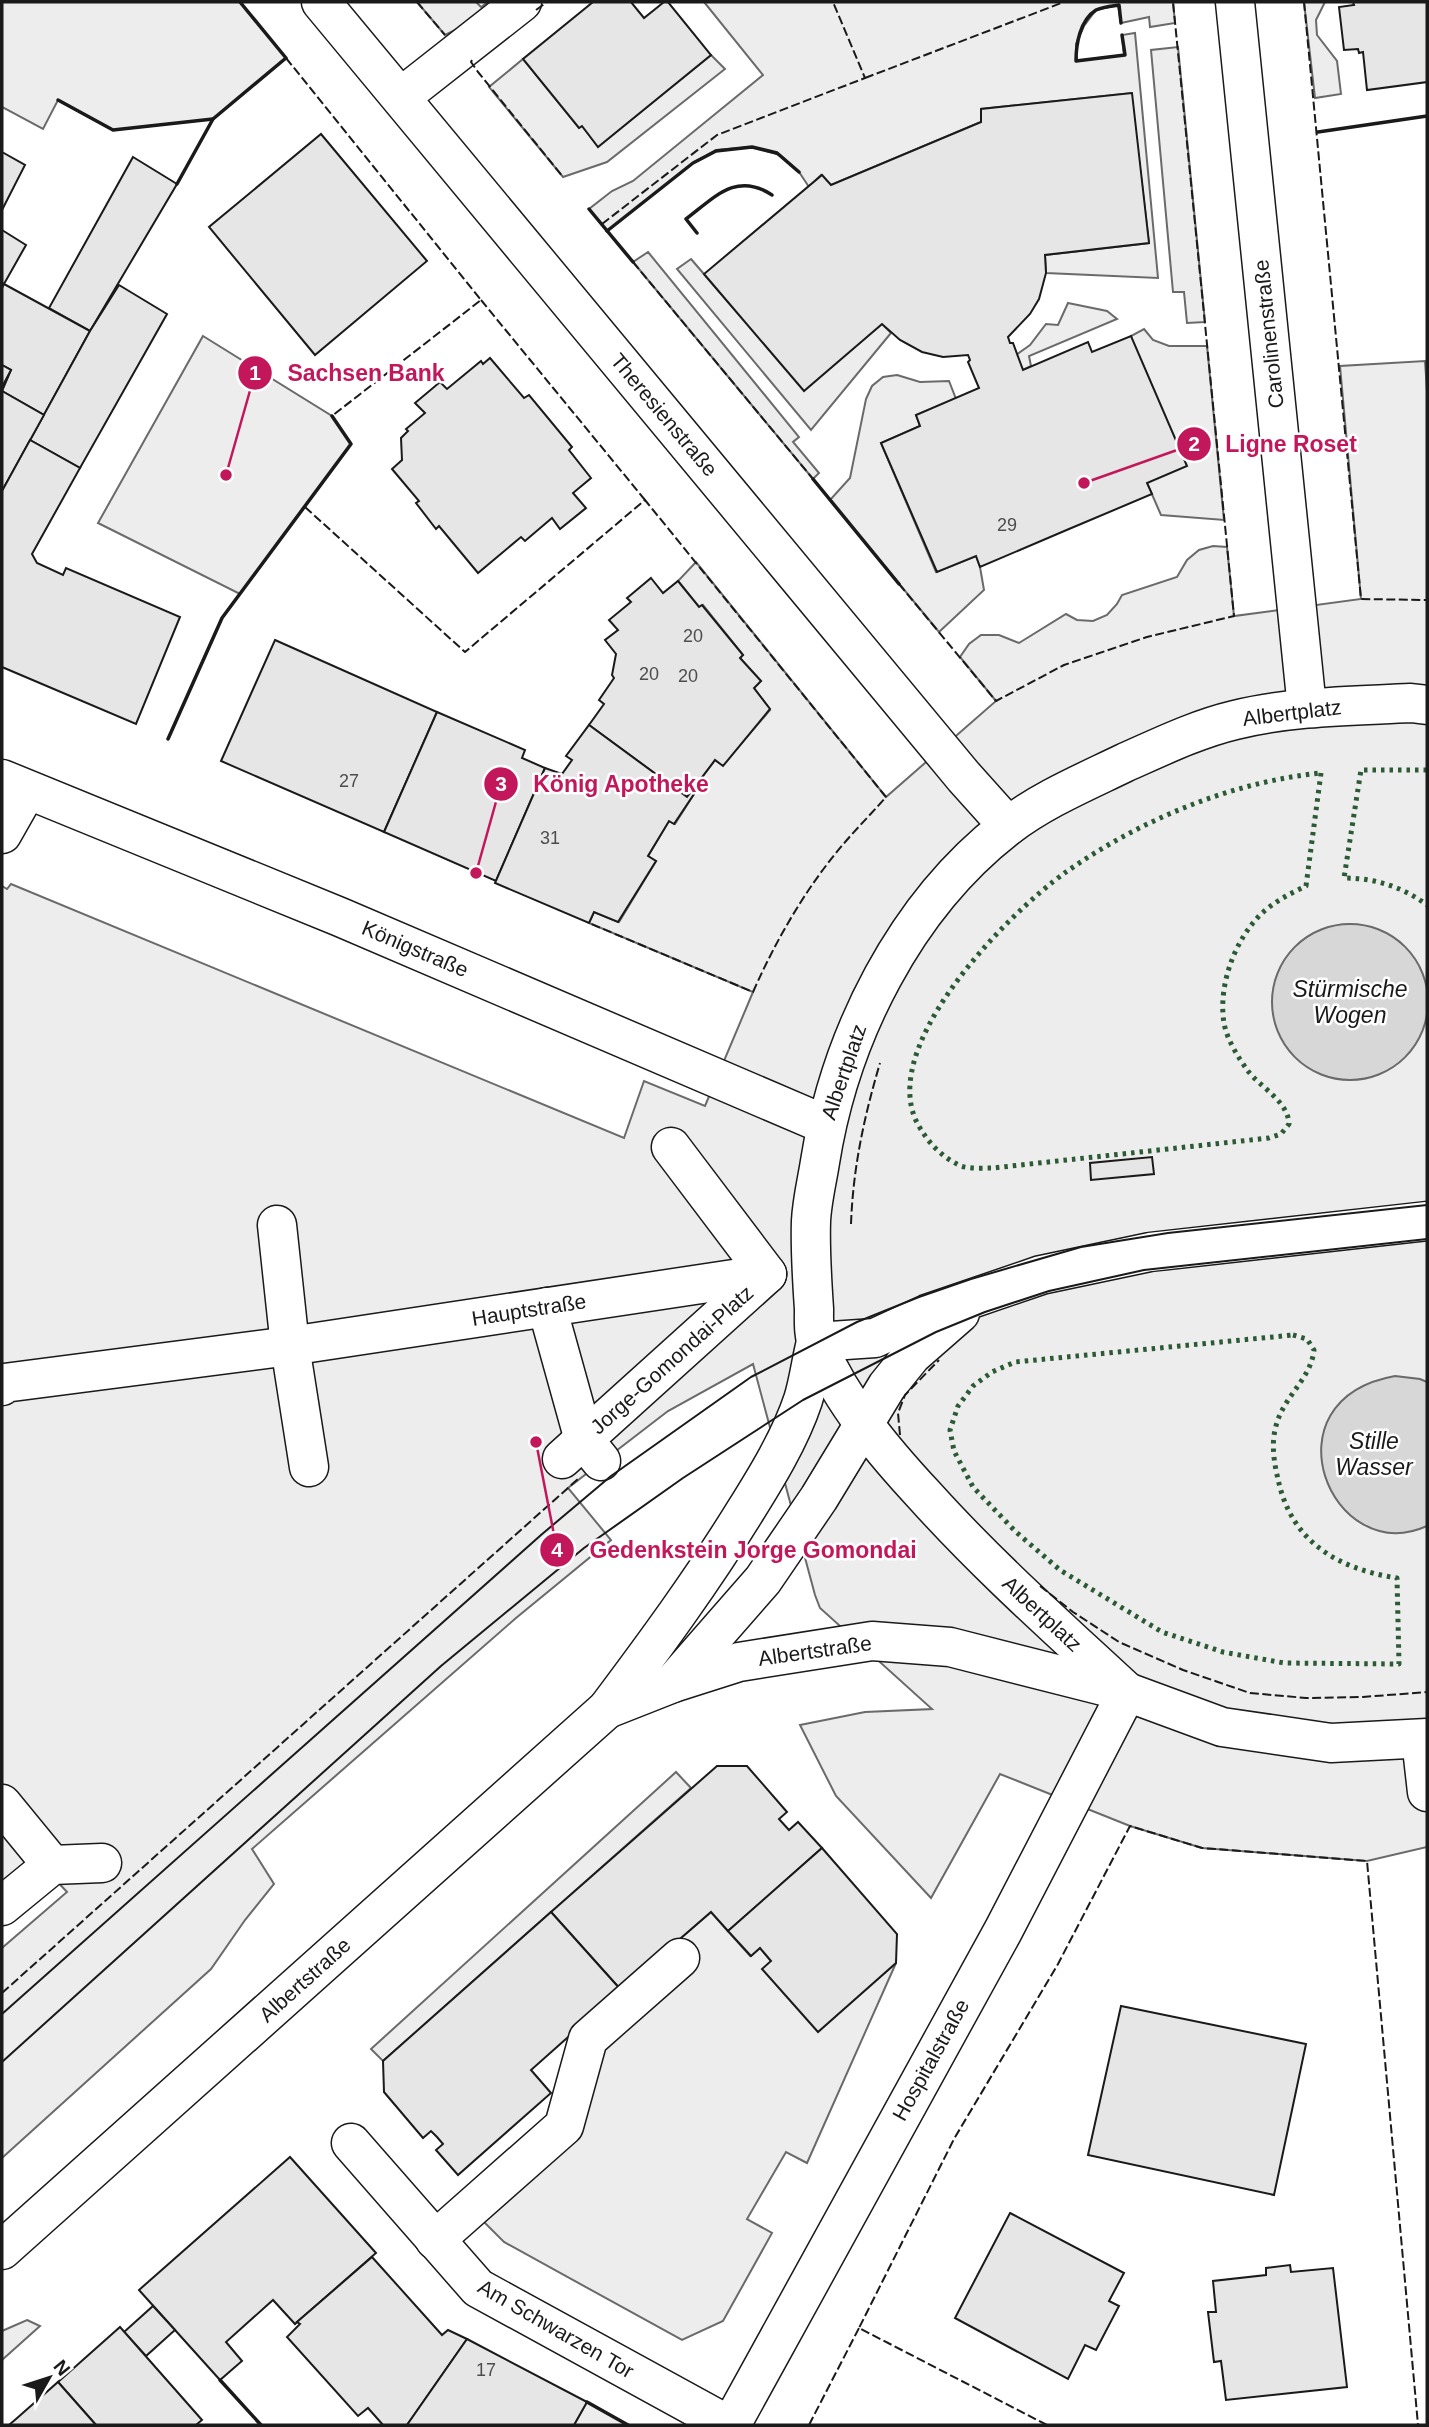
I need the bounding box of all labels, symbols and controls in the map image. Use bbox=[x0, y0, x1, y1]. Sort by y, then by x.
street label: Carolinenstraße bbox=[1249, 259, 1288, 410]
street label: Theresienstraße bbox=[606, 349, 722, 481]
callout: Sachsen Bank bbox=[238, 351, 458, 395]
text: Sachsen Bank bbox=[287, 360, 445, 386]
text: 1 bbox=[249, 361, 261, 384]
callout: Ligne Roset bbox=[1176, 422, 1371, 466]
text: Ligne Roset bbox=[1225, 431, 1357, 457]
text: 2 bbox=[1188, 432, 1200, 455]
house number: 29 bbox=[997, 515, 1017, 535]
house number: 20 bbox=[683, 626, 703, 646]
house number: 20 bbox=[639, 664, 659, 684]
house number: 20 bbox=[678, 666, 698, 686]
street label: Albertplatz bbox=[1241, 695, 1343, 730]
callout: König Apotheke bbox=[484, 762, 723, 806]
house number: 27 bbox=[339, 771, 359, 791]
text: König Apotheke bbox=[533, 771, 709, 797]
text: 3 bbox=[495, 772, 507, 795]
house number: 31 bbox=[540, 828, 560, 848]
street label: Königstraße bbox=[359, 916, 472, 981]
water label: Stürmische Wogen bbox=[1292, 976, 1408, 1028]
street label: Albertplatz bbox=[817, 1021, 871, 1122]
street label: Jorge-Gomondai-Platz bbox=[586, 1281, 757, 1438]
street label: Hauptstraße bbox=[470, 1289, 588, 1330]
water label: Stille Wasser bbox=[1335, 1428, 1414, 1480]
callout: Gedenkstein Jorge Gomondai bbox=[540, 1528, 930, 1572]
text: Gedenkstein Jorge Gomondai bbox=[589, 1537, 917, 1563]
text: 4 bbox=[551, 1538, 563, 1561]
street label: Albertplatz bbox=[998, 1571, 1086, 1656]
street label: Albertstraße bbox=[757, 1631, 873, 1670]
street label: Albertstraße bbox=[254, 1933, 355, 2026]
street label: Hospitalstraße bbox=[888, 1995, 973, 2125]
street label: Am Schwarzen Tor bbox=[474, 2275, 638, 2382]
north arrow bbox=[14, 2343, 84, 2413]
text: N bbox=[49, 2356, 74, 2380]
house number: 17 bbox=[476, 2360, 496, 2380]

